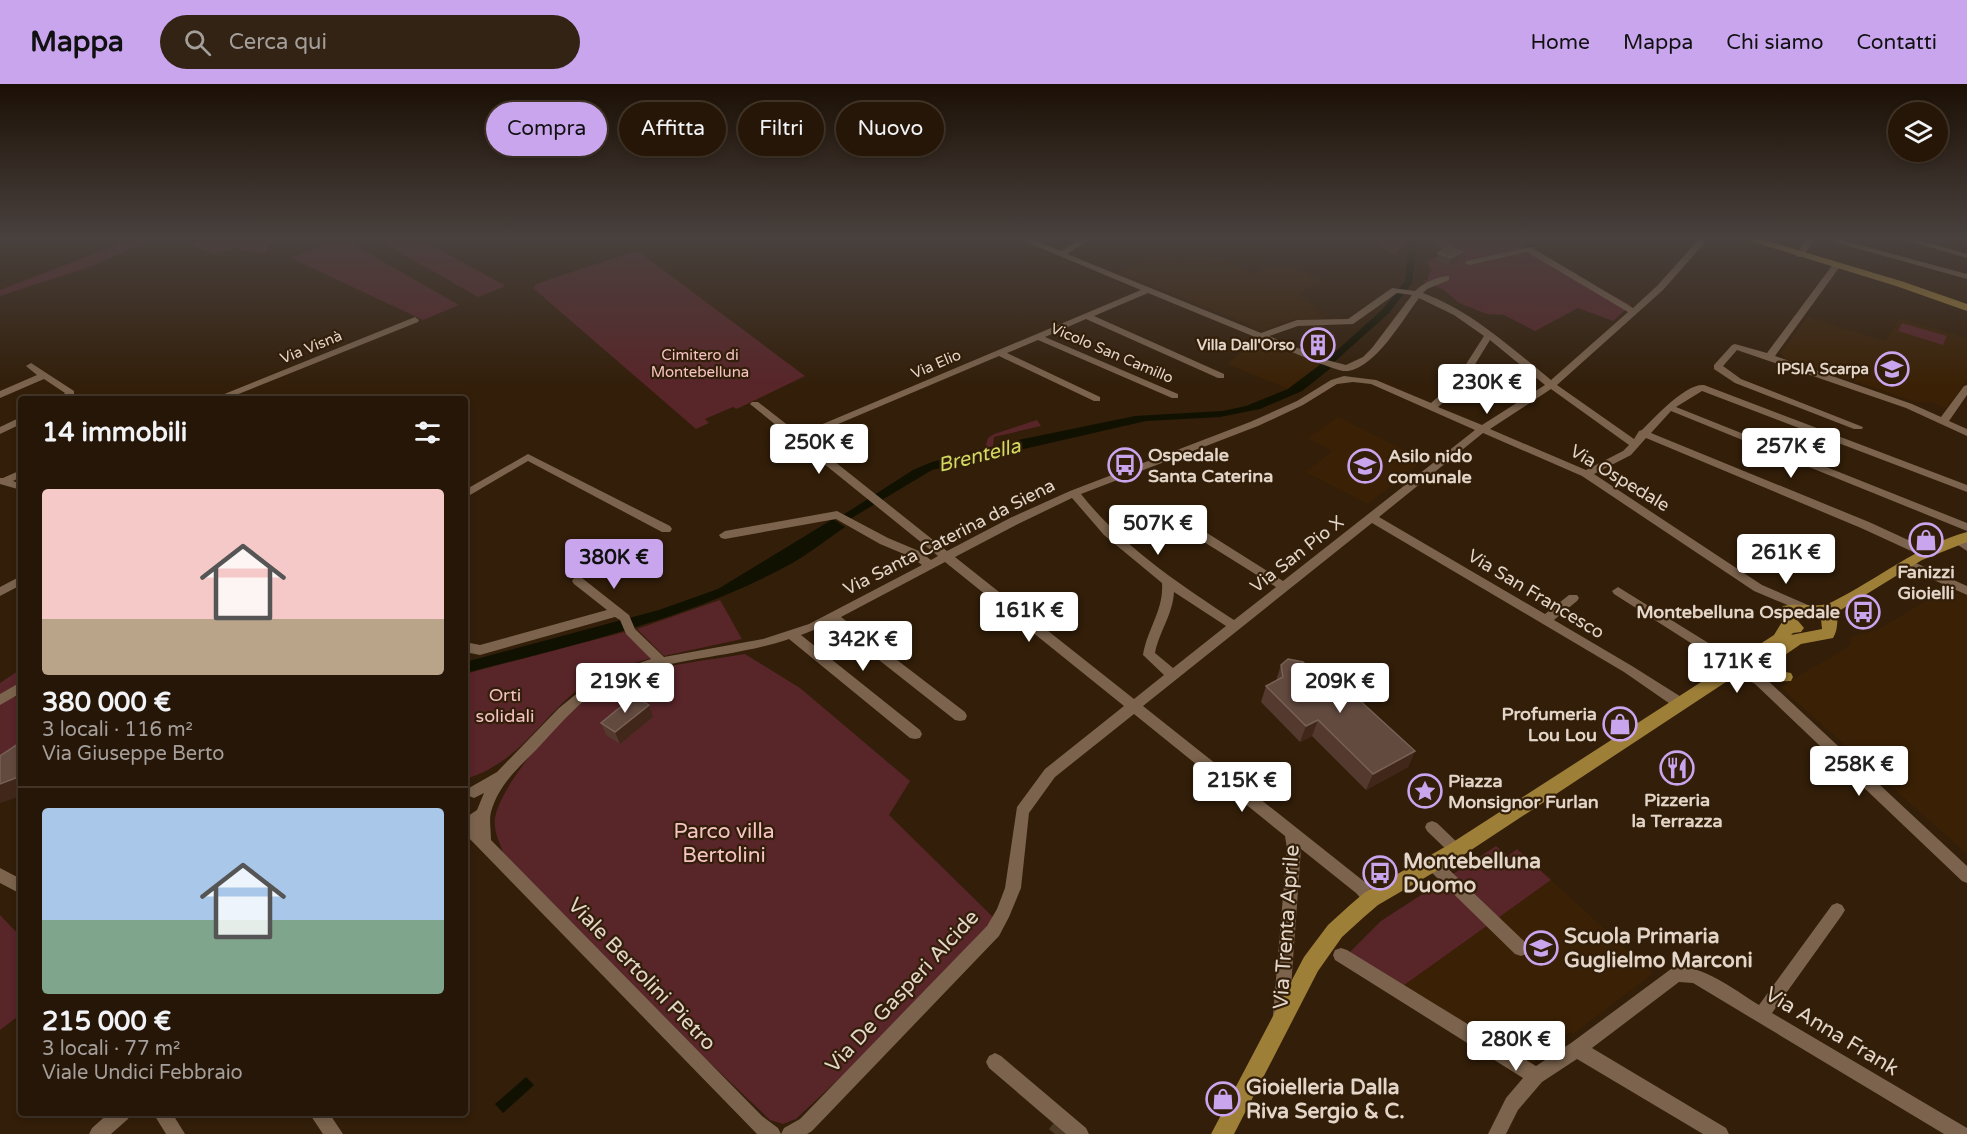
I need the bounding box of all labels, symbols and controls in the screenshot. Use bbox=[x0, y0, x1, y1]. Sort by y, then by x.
search box bbox=[160, 15, 580, 69]
text: Mappa bbox=[30, 25, 124, 59]
icon: search bbox=[181, 26, 214, 59]
text: Cerca qui bbox=[229, 29, 327, 55]
text: Home bbox=[1530, 30, 1590, 55]
text: Mappa bbox=[1623, 30, 1693, 55]
text: Chi siamo bbox=[1726, 30, 1824, 55]
text: Contatti bbox=[1857, 30, 1937, 55]
chip: Compra bbox=[486, 102, 607, 156]
chip: Affitta bbox=[619, 102, 726, 156]
chip: Filtri bbox=[738, 102, 824, 156]
chip: Nuovo bbox=[836, 102, 944, 156]
map controls bbox=[1888, 102, 1948, 162]
button: layers bbox=[1888, 102, 1948, 162]
street label: Vicolo San Camillo bbox=[1048, 319, 1176, 387]
street label: Via Visnà bbox=[277, 326, 345, 368]
building icon: Villa Dall'Orso bbox=[1300, 327, 1336, 363]
place label: Villa Dall'Orso bbox=[1197, 336, 1295, 354]
street label: Via Elio bbox=[908, 345, 964, 383]
park label: Cimitero di Montebelluna bbox=[651, 346, 749, 381]
school or university icon: IPSIA Scarpa bbox=[1874, 351, 1910, 387]
place label: IPSIA Scarpa bbox=[1777, 360, 1869, 379]
pin: 230K € bbox=[1438, 364, 1536, 415]
text: 230K € bbox=[1452, 371, 1522, 395]
icon: filters bbox=[411, 416, 444, 449]
text: 14 immobili bbox=[42, 417, 187, 448]
pin: 250K € bbox=[770, 424, 868, 475]
pin: 257K € bbox=[1742, 428, 1840, 479]
text: 250K € bbox=[784, 431, 854, 455]
water label: Brentella bbox=[935, 434, 1024, 478]
text: 257K € bbox=[1756, 435, 1826, 459]
street label: Via Ospedale bbox=[1566, 440, 1674, 516]
place label: Ospedale Santa Caterina bbox=[1148, 444, 1273, 487]
place label: Asilo nido comunale bbox=[1388, 445, 1472, 488]
bus stop icon: Ospedale Santa Caterina bbox=[1107, 447, 1143, 483]
school or university icon: Asilo nido comunale bbox=[1347, 448, 1383, 484]
street label: Via Santa Caterina da Siena bbox=[840, 474, 1058, 600]
pin: 507K € bbox=[1109, 505, 1207, 556]
street label: Via San Pio X bbox=[1246, 511, 1348, 597]
text: 507K € bbox=[1123, 512, 1193, 536]
shop icon: Fanizzi Gioielli bbox=[1908, 522, 1944, 558]
icon: home bbox=[189, 528, 297, 636]
pin: 261K € bbox=[1737, 534, 1835, 585]
pin: 380K € bbox=[565, 539, 663, 590]
text: 261K € bbox=[1751, 541, 1821, 565]
street label: Via San Francesco bbox=[1464, 544, 1608, 644]
text: 380K € bbox=[579, 546, 649, 570]
place label: Fanizzi Gioielli bbox=[1897, 561, 1955, 604]
pin: 161K € bbox=[980, 592, 1078, 643]
bus stop icon: Montebelluna Ospedale bbox=[1845, 594, 1881, 630]
text: 161K € bbox=[994, 599, 1064, 623]
place label: Montebelluna Ospedale bbox=[1636, 601, 1840, 623]
pin: 342K € bbox=[814, 621, 912, 672]
text: 342K € bbox=[828, 628, 898, 652]
pin: 171K € bbox=[1688, 643, 1786, 694]
text: 171K € bbox=[1702, 650, 1772, 674]
pin: 219K € bbox=[576, 663, 674, 714]
pin: 209K € bbox=[1291, 663, 1389, 714]
text: 219K € bbox=[590, 670, 660, 694]
text: 209K € bbox=[1305, 670, 1375, 694]
park label: Orti solidali bbox=[476, 684, 535, 727]
text: 380 000 € bbox=[42, 687, 171, 718]
place label: Profumeria Lou Lou bbox=[1502, 703, 1597, 746]
shop icon: Profumeria Lou Lou bbox=[1602, 706, 1638, 742]
text: 3 locali · 116 m² bbox=[42, 718, 193, 742]
text: Via Giuseppe Berto bbox=[42, 742, 224, 766]
pin: 258K € bbox=[1810, 746, 1908, 797]
restaurant icon: Pizzeria la Terrazza bbox=[1659, 750, 1695, 786]
text: 258K € bbox=[1824, 753, 1894, 777]
pin: 215K € bbox=[1193, 762, 1291, 813]
text: 215K € bbox=[1207, 769, 1277, 793]
place label: Piazza Monsignor Furlan bbox=[1448, 770, 1599, 813]
place icon: Piazza Monsignor Furlan bbox=[1407, 773, 1443, 809]
place label: Pizzeria la Terrazza bbox=[1631, 789, 1723, 832]
park label: Parco villa Bertolini bbox=[673, 819, 775, 868]
street label: Via Trenta Aprile bbox=[1268, 844, 1305, 1010]
icon: home bbox=[189, 847, 297, 955]
place label: Montebelluna Duomo bbox=[1403, 849, 1541, 898]
bus stop icon: Montebelluna Duomo bbox=[1362, 855, 1398, 891]
street label: Viale Bertolini Pietro bbox=[562, 893, 721, 1056]
street label: Via De Gasperi Alcide bbox=[820, 905, 984, 1078]
place label: Scuola Primaria Guglielmo Marconi bbox=[1564, 924, 1753, 973]
school or university icon: Scuola Primaria Guglielmo Marconi bbox=[1523, 930, 1559, 966]
street label: Via Anna Frank bbox=[1760, 982, 1903, 1081]
text: 215 000 € bbox=[42, 1006, 171, 1037]
pin: 280K € bbox=[1467, 1021, 1565, 1072]
text: 280K € bbox=[1481, 1028, 1551, 1052]
text: 3 locali · 77 m² bbox=[42, 1037, 180, 1061]
text: Viale Undici Febbraio bbox=[42, 1061, 243, 1085]
place label: Gioielleria Dalla Riva Sergio & C. bbox=[1246, 1075, 1405, 1124]
shop icon: Gioielleria Dalla Riva Sergio & C. bbox=[1205, 1081, 1241, 1117]

